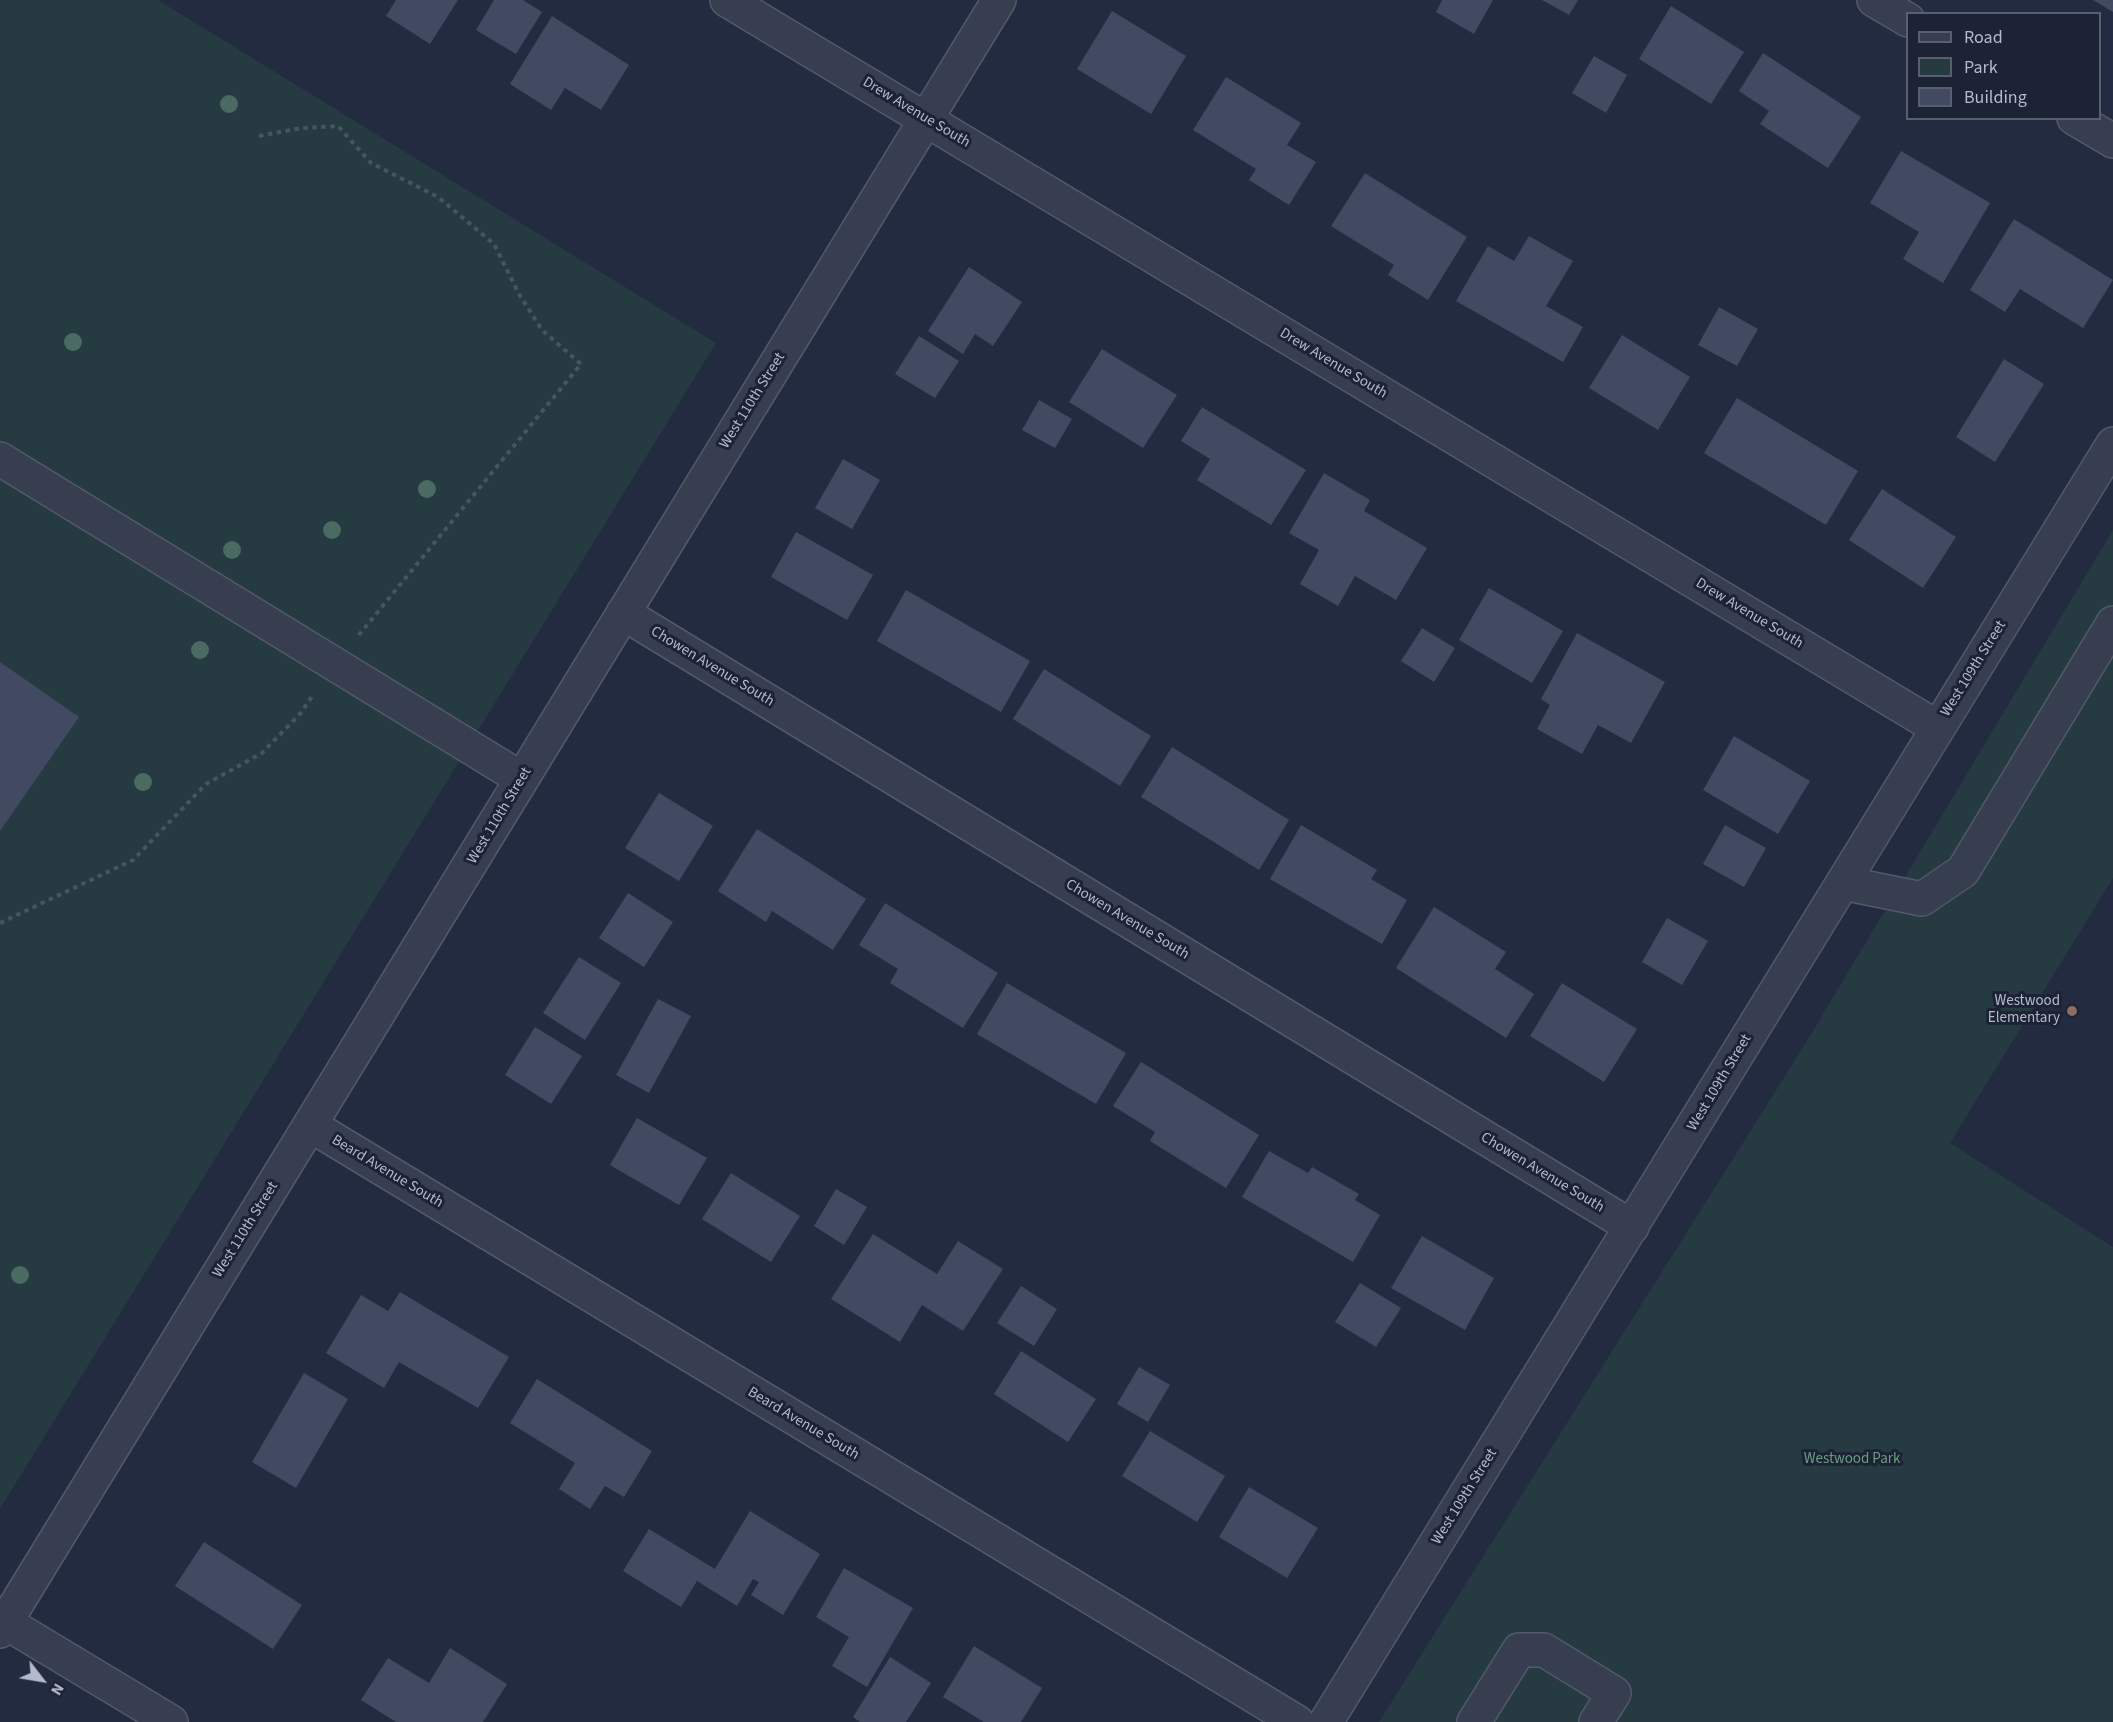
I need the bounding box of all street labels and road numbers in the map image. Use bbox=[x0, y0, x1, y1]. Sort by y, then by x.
street label: Drew Avenue South bbox=[859, 74, 973, 152]
street label: Drew Avenue South bbox=[1276, 325, 1390, 403]
street label: West 110th Street bbox=[716, 350, 790, 452]
street label: Drew Avenue South bbox=[1692, 575, 1806, 653]
street label: West 109th Street bbox=[1937, 618, 2011, 720]
street label: Chowen Avenue South bbox=[647, 623, 777, 711]
street label: West 110th Street bbox=[464, 764, 536, 868]
street label: Chowen Avenue South bbox=[1062, 876, 1192, 964]
street label: West 109th Street bbox=[1684, 1031, 1756, 1135]
street label: Chowen Avenue South bbox=[1477, 1129, 1607, 1217]
street label: Beard Avenue South bbox=[328, 1132, 446, 1212]
street label: West 110th Street bbox=[209, 1179, 283, 1281]
street label: Beard Avenue South bbox=[744, 1384, 862, 1464]
street label: West 109th Street bbox=[1428, 1446, 1502, 1548]

